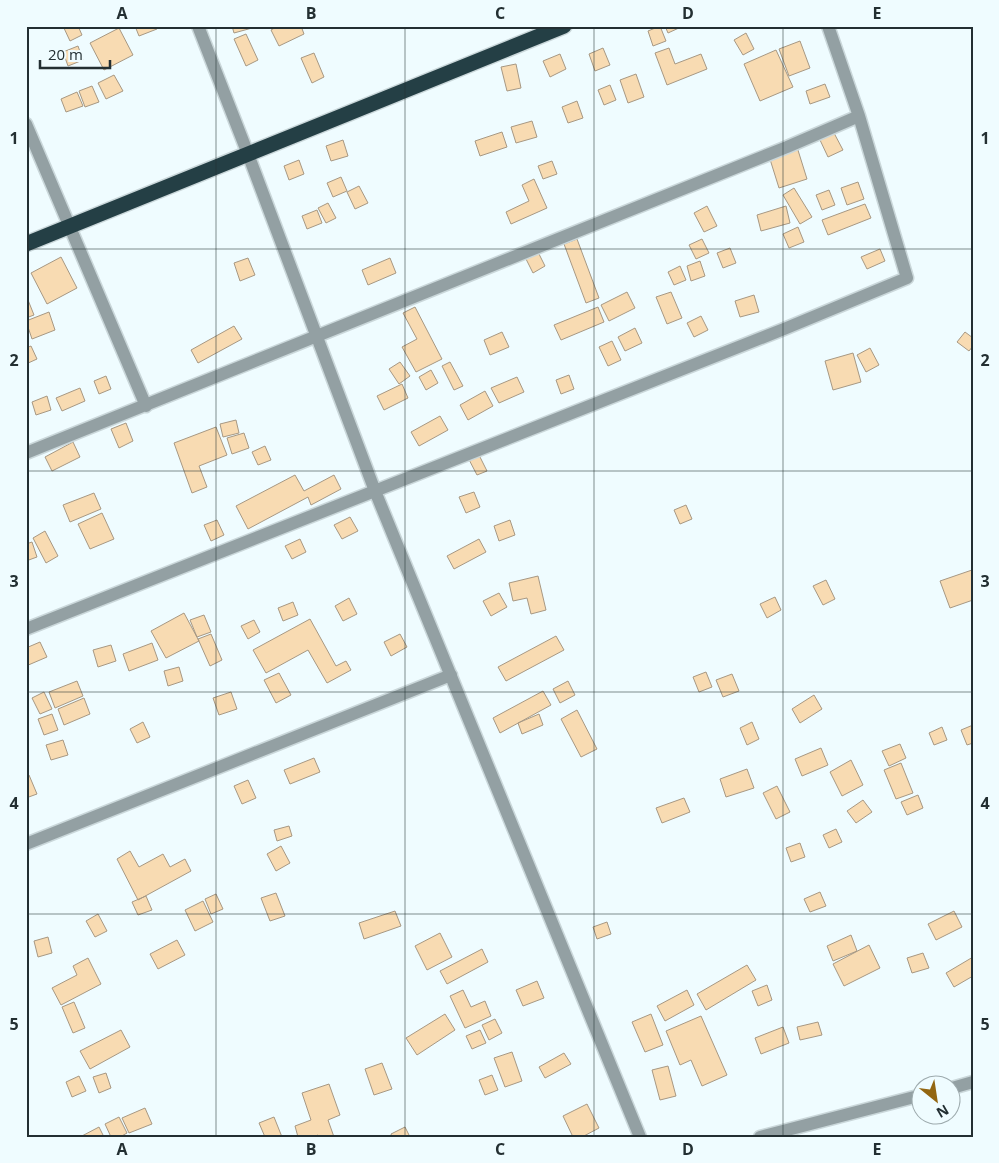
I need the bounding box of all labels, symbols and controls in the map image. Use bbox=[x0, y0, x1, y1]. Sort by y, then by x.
text: A bbox=[116, 2, 128, 24]
text: B bbox=[306, 2, 316, 24]
text: C bbox=[495, 2, 505, 24]
text: D bbox=[682, 2, 694, 24]
text: E bbox=[873, 2, 882, 24]
scale bar bbox=[40, 38, 110, 70]
text: 20 m bbox=[48, 44, 83, 64]
text: 1 bbox=[9, 127, 19, 149]
text: 1 bbox=[980, 127, 990, 149]
text: 2 bbox=[9, 349, 19, 371]
text: 2 bbox=[980, 349, 990, 371]
text: 3 bbox=[9, 570, 19, 592]
text: 3 bbox=[980, 570, 990, 592]
text: 4 bbox=[9, 792, 19, 814]
text: 4 bbox=[980, 792, 990, 814]
text: 5 bbox=[9, 1013, 19, 1035]
text: 5 bbox=[980, 1013, 990, 1035]
north arrow bbox=[912, 1076, 962, 1126]
text: N bbox=[933, 1101, 952, 1123]
text: A bbox=[116, 1138, 128, 1160]
text: B bbox=[306, 1138, 316, 1160]
text: C bbox=[495, 1138, 505, 1160]
text: D bbox=[682, 1138, 694, 1160]
text: E bbox=[873, 1138, 882, 1160]

